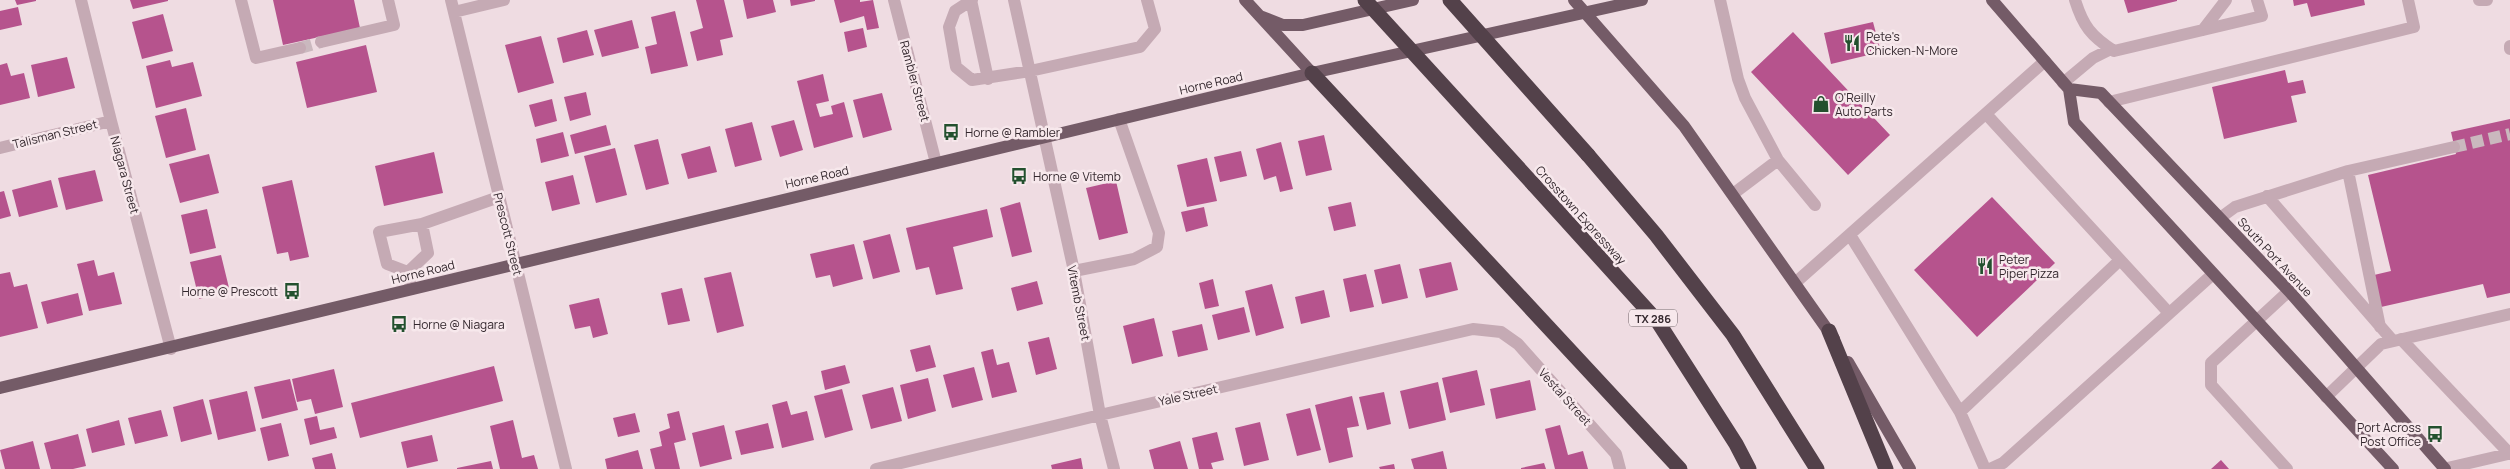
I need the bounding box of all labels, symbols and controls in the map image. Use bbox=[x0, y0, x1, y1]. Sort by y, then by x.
place label: Pete's Chicken-N-More bbox=[1866, 28, 1958, 59]
restaurant icon: Pete's Chicken-N-More bbox=[1842, 33, 1862, 53]
street label: Rambler Street bbox=[896, 39, 934, 124]
street label: Horne Road bbox=[1178, 67, 1244, 99]
place label: O'Reilly Auto Parts bbox=[1835, 89, 1893, 120]
shop icon: O'Reilly Auto Parts bbox=[1811, 94, 1831, 114]
street label: Talisman Street bbox=[11, 115, 99, 153]
bus stop icon: Horne @ Rambler bbox=[941, 122, 961, 142]
place label: Horne @ Rambler bbox=[965, 124, 1061, 141]
street label: Niagara Street bbox=[106, 134, 144, 216]
street label: Horne Road bbox=[784, 161, 850, 193]
street label: Crosstown Expressway bbox=[1532, 162, 1631, 269]
bus stop icon: Horne @ Vitemb bbox=[1009, 166, 1029, 186]
place label: Horne @ Vitemb bbox=[1033, 168, 1121, 185]
street label: Prescott Street bbox=[489, 191, 527, 277]
street label: South Port Avenue bbox=[2234, 214, 2316, 300]
place label: Peter Piper Pizza bbox=[1999, 251, 2059, 282]
street label: Horne Road bbox=[390, 256, 456, 288]
restaurant icon: Peter Piper Pizza bbox=[1975, 256, 1995, 276]
street label: Vitemb Street bbox=[1063, 264, 1095, 342]
bus stop icon: Horne @ Prescott bbox=[282, 281, 302, 301]
place label: Horne @ Prescott bbox=[181, 283, 278, 300]
road number: TX 286 bbox=[1629, 310, 1677, 326]
bus stop icon: Horne @ Niagara bbox=[389, 314, 409, 334]
place label: Horne @ Niagara bbox=[413, 316, 505, 333]
street label: Vestal Street bbox=[1535, 365, 1595, 429]
street label: Yale Street bbox=[1157, 380, 1219, 410]
place label: Port Across Post Office bbox=[2357, 419, 2421, 450]
bus stop icon: Port Across Post Office bbox=[2425, 424, 2445, 444]

